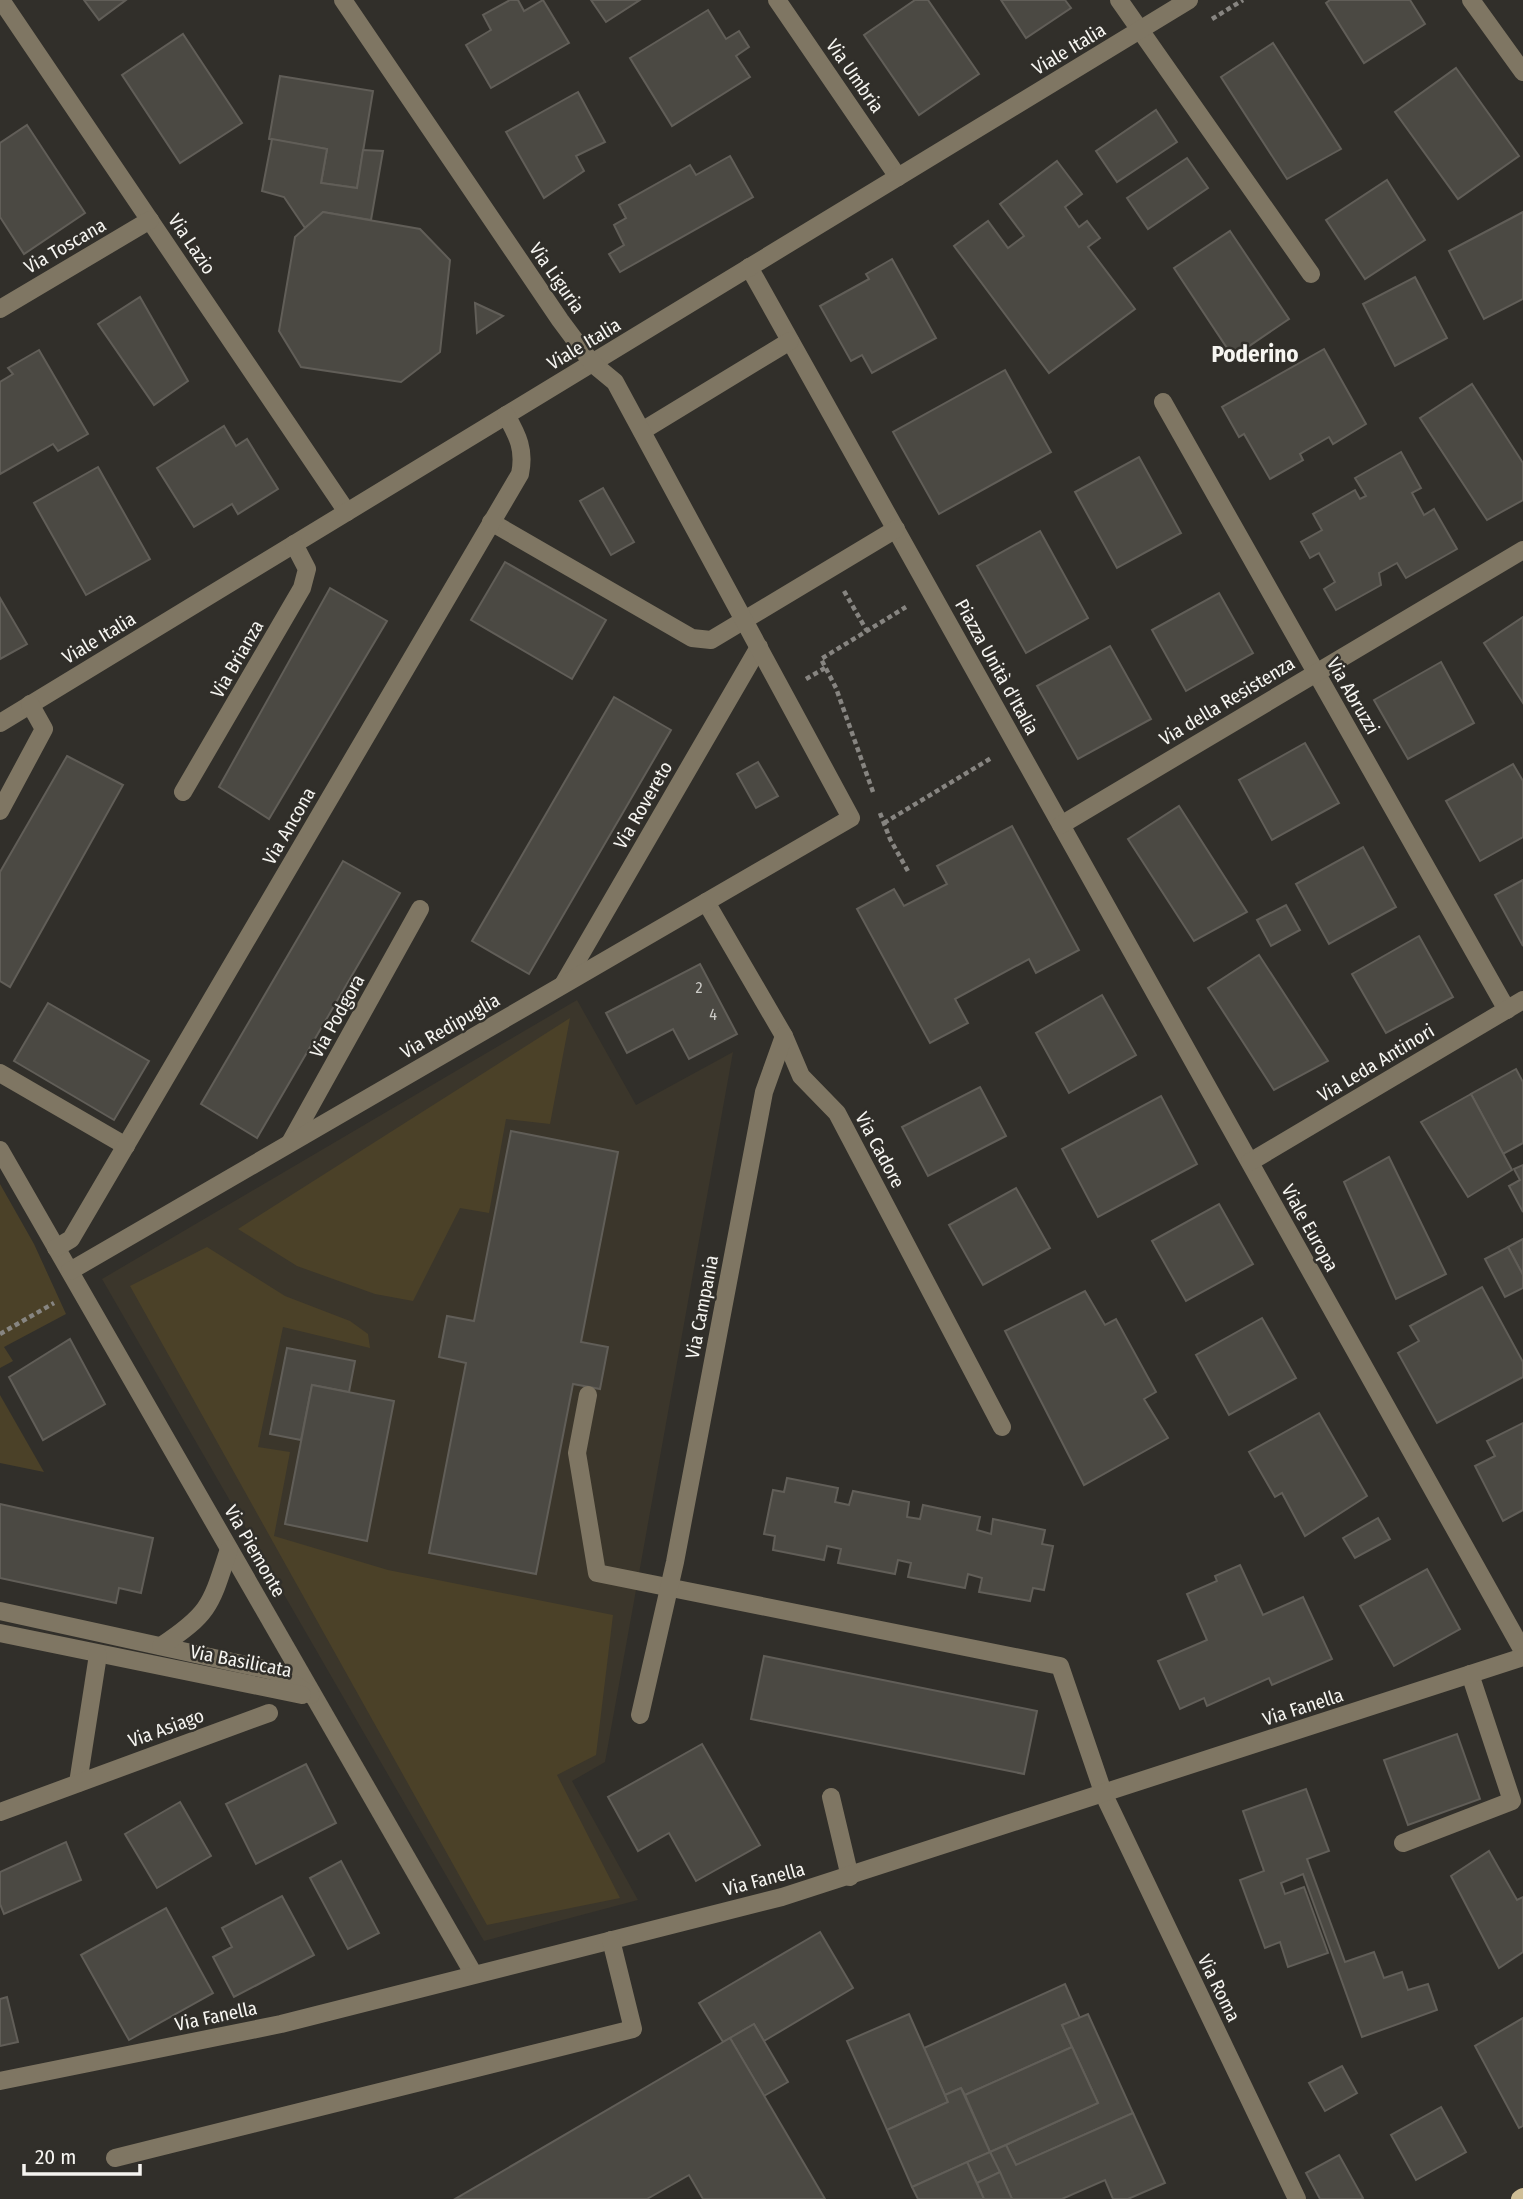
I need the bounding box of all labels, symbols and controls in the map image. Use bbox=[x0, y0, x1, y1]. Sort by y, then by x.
street label: Viale Italia bbox=[1028, 18, 1110, 80]
street label: Via Umbria bbox=[821, 35, 889, 117]
street label: Via Lazio bbox=[163, 209, 221, 279]
street label: Via Toscana bbox=[20, 213, 110, 279]
street label: Via Liguria bbox=[524, 238, 590, 318]
street label: Viale Italia bbox=[543, 313, 625, 375]
district label: Poderino bbox=[1211, 340, 1299, 368]
street label: Piazza Unità d'Italia bbox=[950, 595, 1044, 739]
street label: Viale Italia bbox=[58, 607, 140, 669]
street label: Via Brianza bbox=[206, 616, 268, 702]
street label: Via della Resistenza bbox=[1155, 652, 1299, 750]
street label: Via Abruzzi bbox=[1322, 654, 1384, 738]
street label: Via Rovereto bbox=[609, 757, 677, 853]
street label: Via Ancona bbox=[258, 783, 320, 869]
street label: Via Podgora bbox=[305, 970, 369, 1062]
house number: 2 bbox=[695, 978, 703, 997]
street label: Via Redipuglia bbox=[396, 988, 504, 1064]
house number: 4 bbox=[709, 1005, 717, 1024]
street label: Via Leda Antinori bbox=[1313, 1019, 1439, 1107]
street label: Via Cadore bbox=[850, 1108, 910, 1192]
street label: Viale Europa bbox=[1277, 1180, 1343, 1276]
street label: Via Campania bbox=[681, 1253, 723, 1361]
street label: Via Piemonte bbox=[219, 1501, 291, 1601]
street label: Via Basilicata bbox=[188, 1640, 294, 1682]
street label: Via Fanella bbox=[1260, 1683, 1346, 1731]
street label: Via Asiago bbox=[125, 1704, 207, 1752]
street label: Via Fanella bbox=[721, 1857, 807, 1901]
street label: Via Roma bbox=[1193, 1950, 1245, 2026]
street label: Via Fanella bbox=[173, 1996, 259, 2036]
scale bar bbox=[24, 2132, 140, 2176]
text: 20 m bbox=[35, 2144, 76, 2170]

